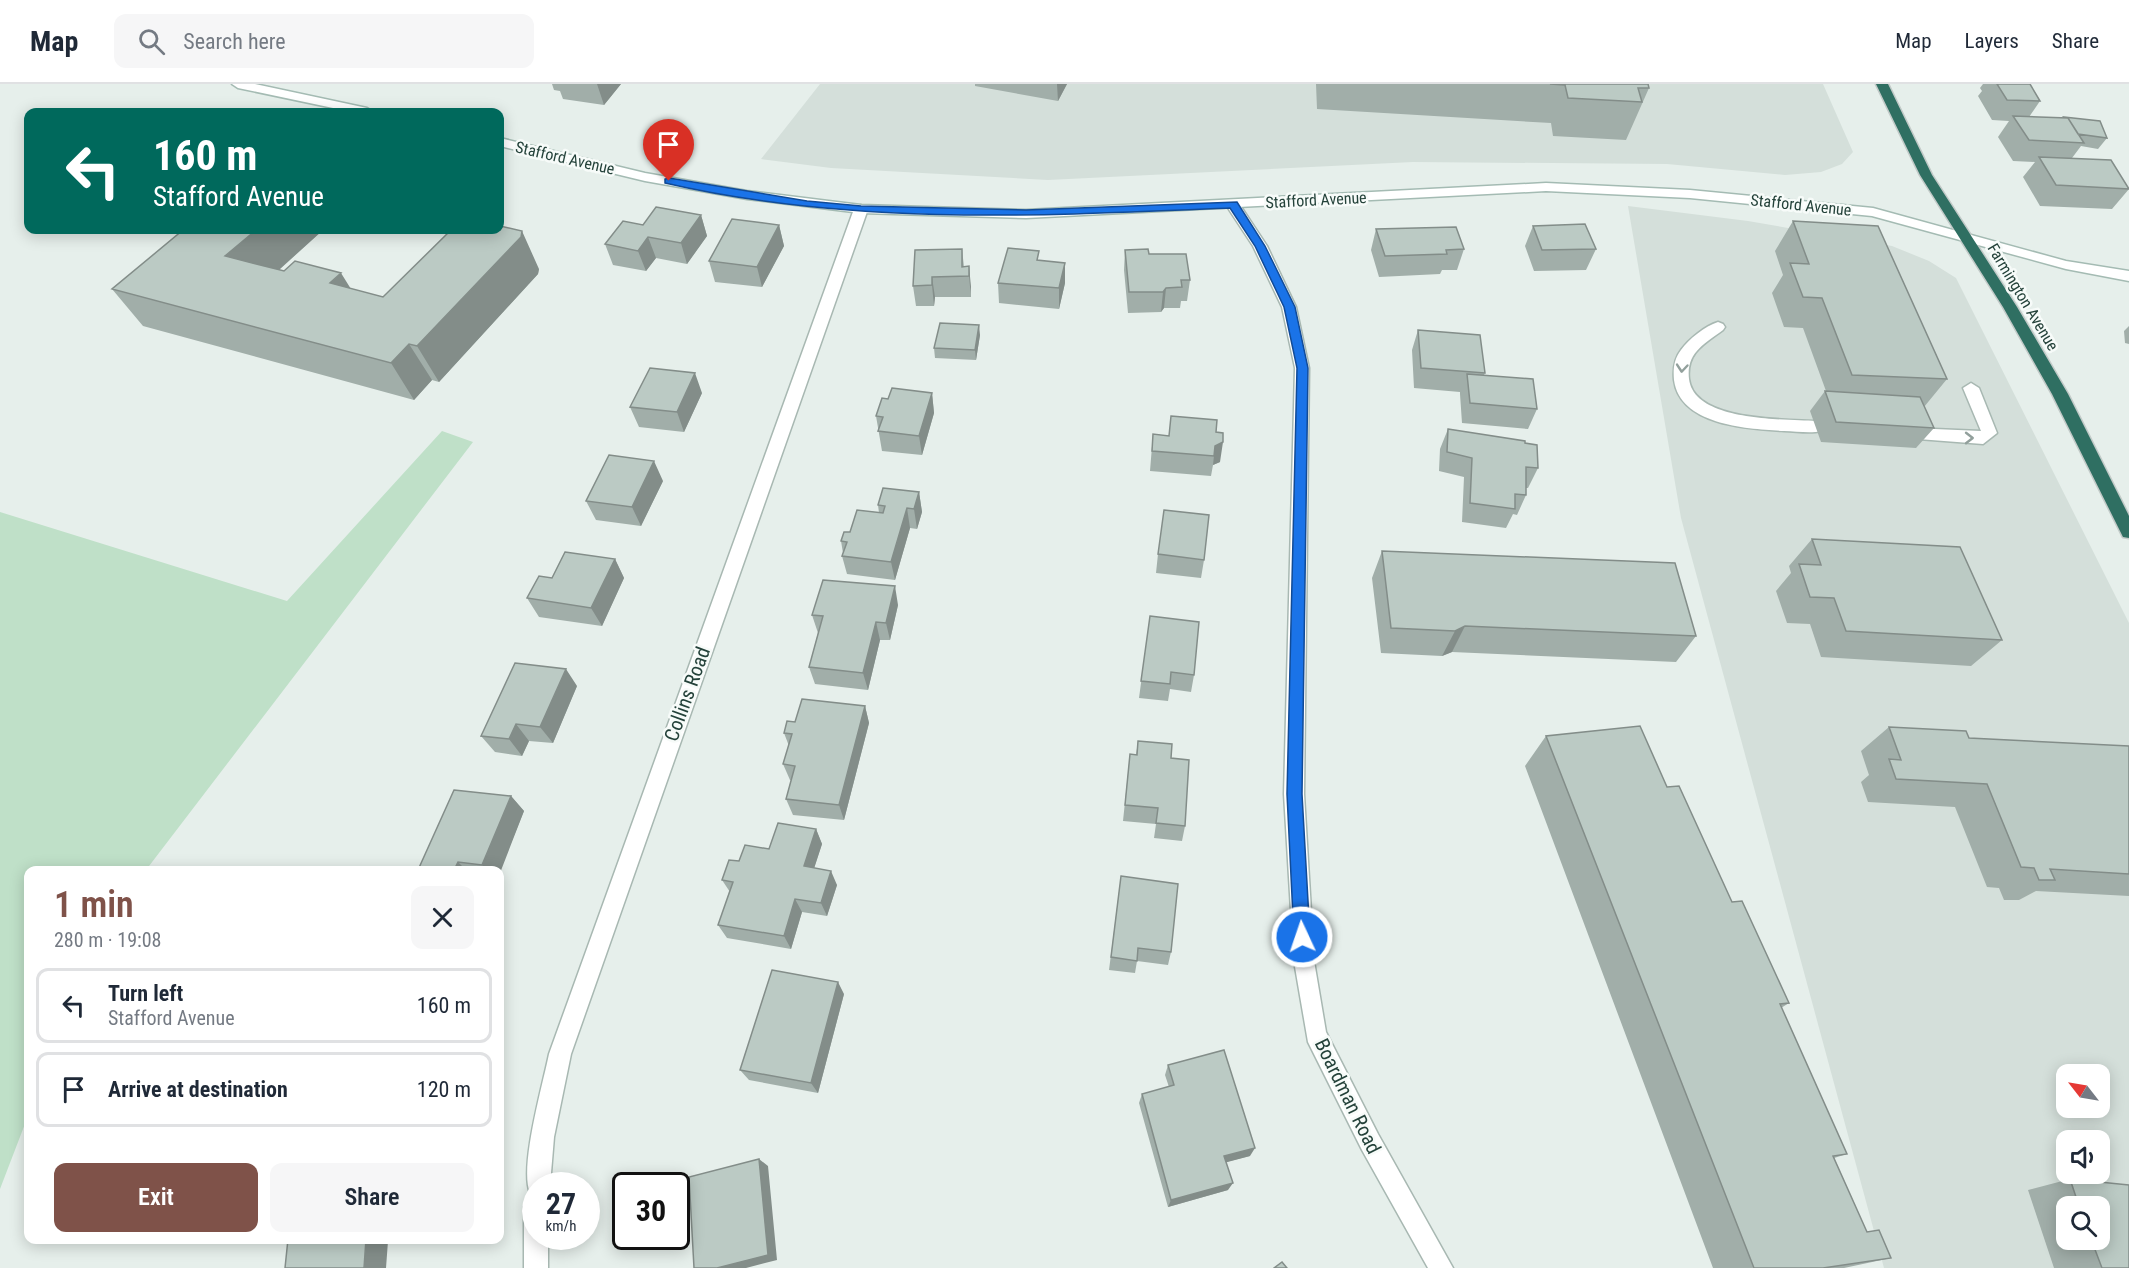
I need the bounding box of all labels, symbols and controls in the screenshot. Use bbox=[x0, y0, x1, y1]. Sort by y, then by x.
search box bbox=[114, 14, 534, 68]
text: Map bbox=[30, 25, 78, 58]
icon: search bbox=[135, 25, 168, 58]
text: Search here bbox=[183, 29, 286, 54]
text: Map bbox=[1895, 29, 1932, 53]
text: Layers bbox=[1965, 29, 2019, 53]
text: Share bbox=[2052, 29, 2099, 53]
pin bbox=[643, 119, 694, 181]
icon: arrive bbox=[652, 128, 685, 161]
text: 160 m bbox=[153, 131, 258, 180]
icon: left bbox=[54, 132, 132, 210]
street label: Stafford Avenue bbox=[514, 137, 616, 179]
text: Stafford Avenue bbox=[153, 181, 324, 213]
street label: Stafford Avenue bbox=[1265, 188, 1367, 212]
street label: Stafford Avenue bbox=[1750, 190, 1852, 220]
street label: Farmington Avenue bbox=[1984, 240, 2062, 354]
one-way arrow bbox=[1676, 363, 1689, 373]
one-way arrow bbox=[1965, 432, 1974, 444]
street label: Collins Road bbox=[659, 644, 715, 744]
text: 1 min bbox=[54, 884, 134, 926]
button: close bbox=[411, 886, 474, 949]
position arrow bbox=[1270, 905, 1334, 969]
text: 280 m · 19:08 bbox=[54, 928, 161, 952]
text: Turn left bbox=[108, 981, 183, 1006]
icon: left bbox=[57, 989, 90, 1022]
text: 160 m bbox=[417, 993, 471, 1018]
text: Stafford Avenue bbox=[108, 1006, 235, 1030]
street label: Boardman Road bbox=[1310, 1034, 1386, 1158]
north arrow bbox=[2056, 1064, 2110, 1118]
map controls bbox=[2056, 1064, 2110, 1250]
icon: arrive bbox=[57, 1073, 90, 1106]
text: Arrive at destination bbox=[108, 1077, 288, 1102]
text: 120 m bbox=[417, 1077, 471, 1102]
button: sound bbox=[2056, 1130, 2110, 1184]
button: Exit bbox=[54, 1163, 258, 1232]
button: Share bbox=[270, 1163, 474, 1232]
speed limit sign: 30 bbox=[612, 1172, 690, 1250]
text: 27 bbox=[546, 1186, 576, 1221]
button: search bbox=[2056, 1196, 2110, 1250]
text: km/h bbox=[546, 1217, 576, 1235]

